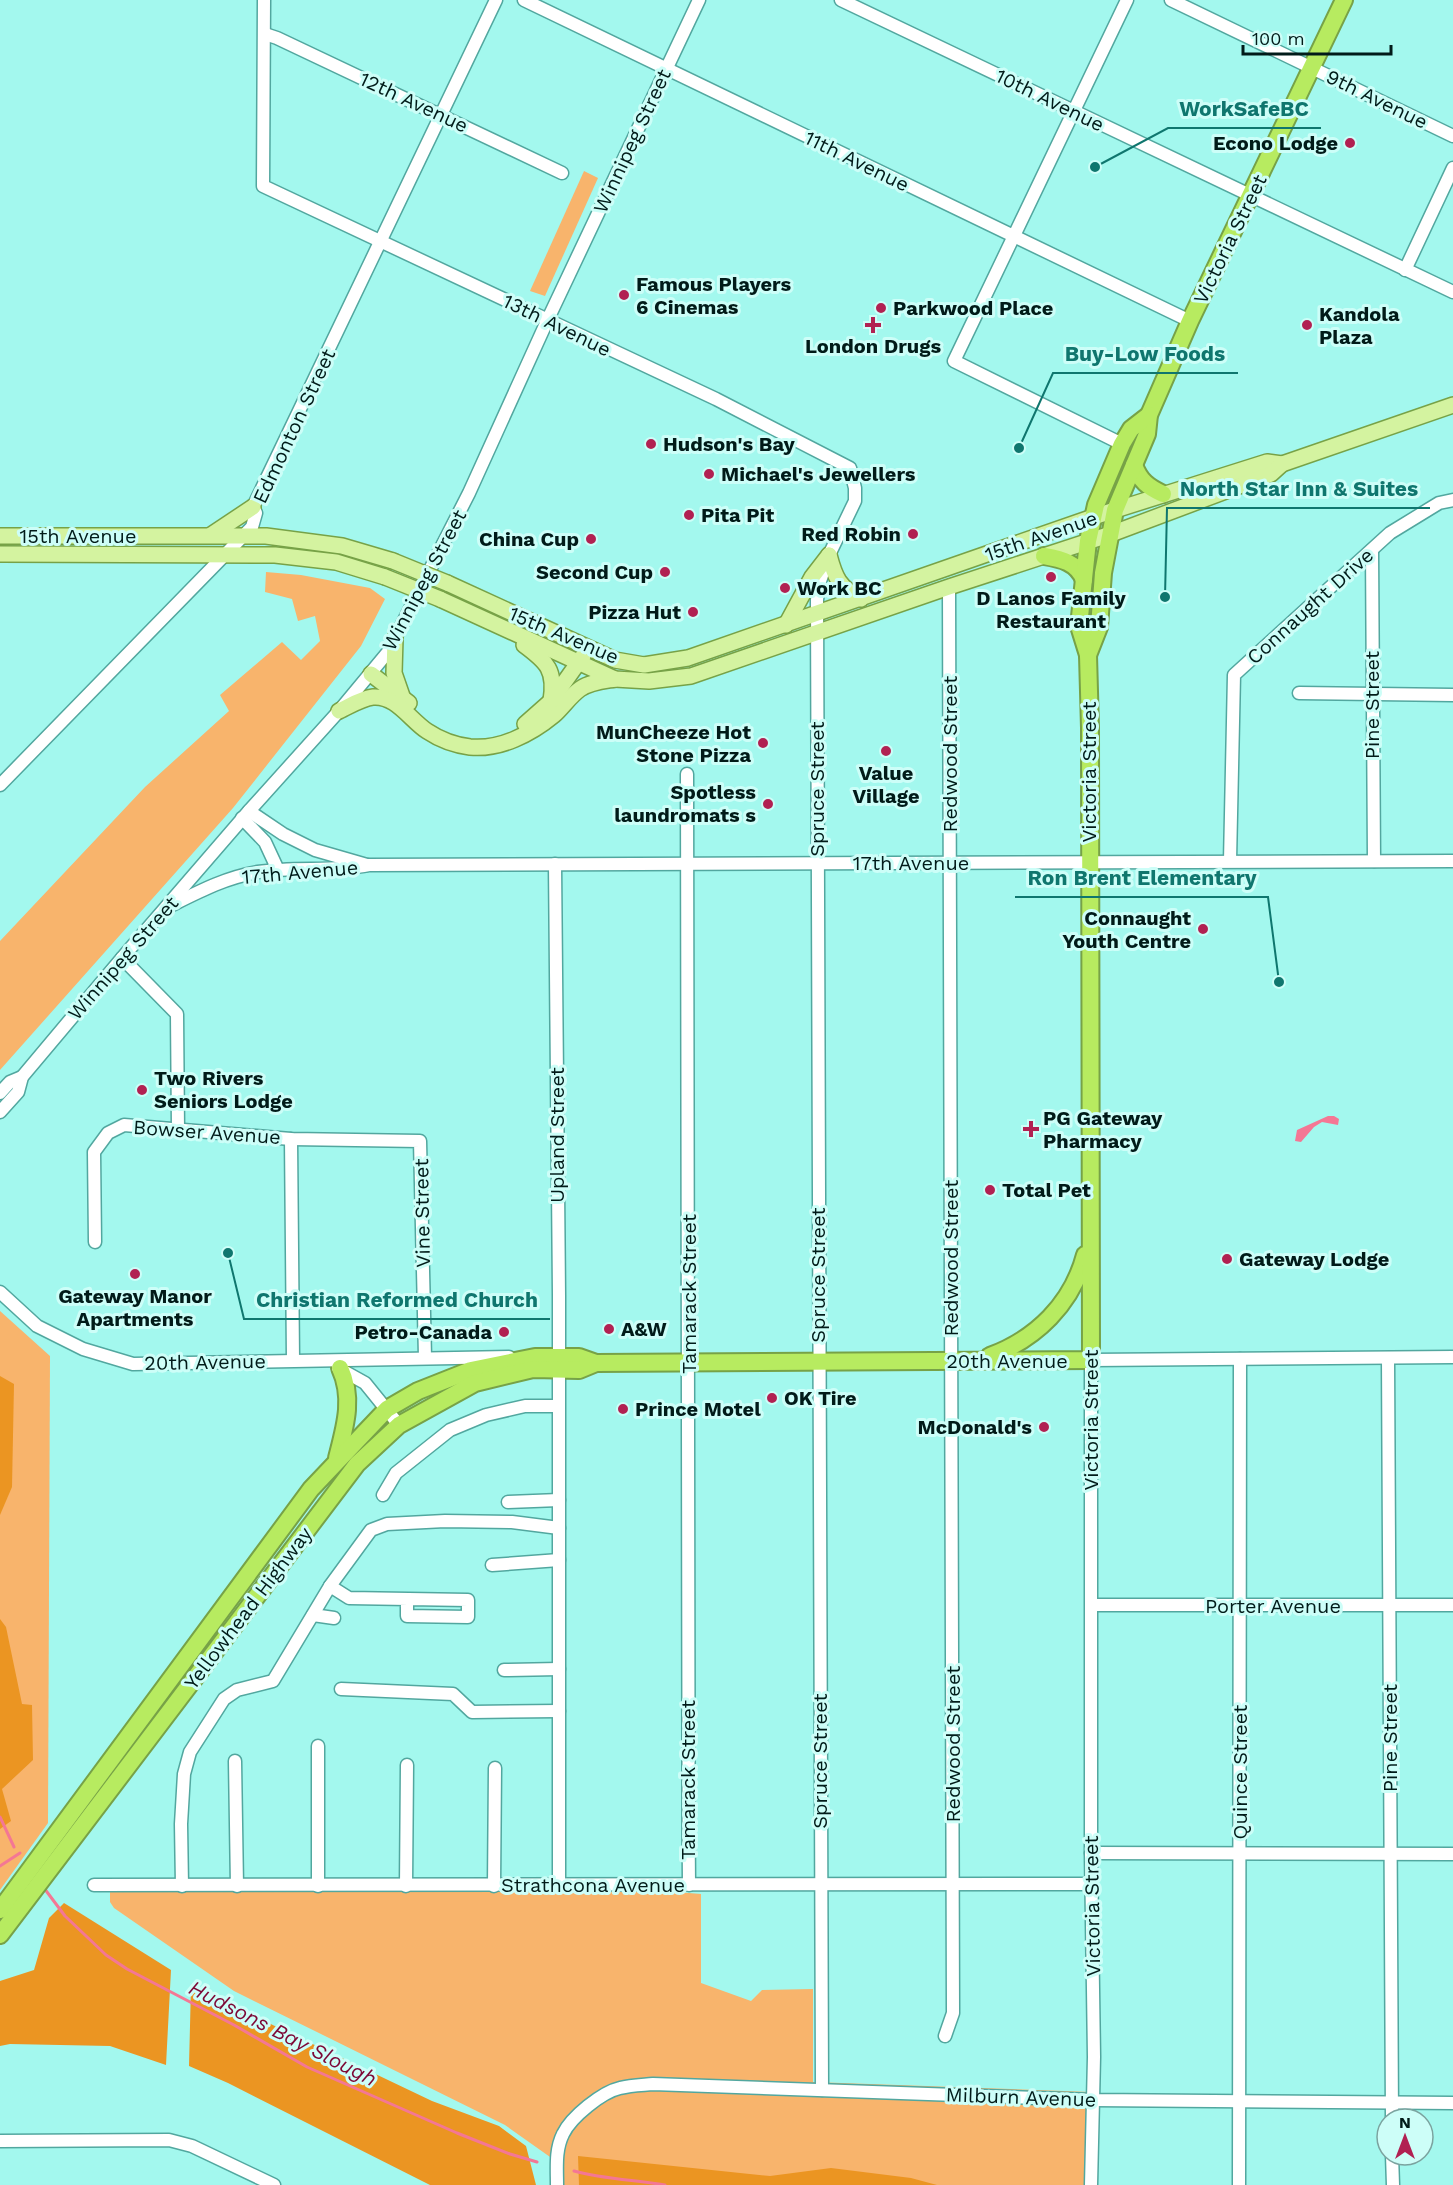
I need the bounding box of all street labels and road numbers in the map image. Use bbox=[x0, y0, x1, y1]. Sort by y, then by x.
street label: 10th Avenue bbox=[992, 63, 1108, 137]
street label: 9th Avenue bbox=[1322, 64, 1432, 134]
street label: Winnipeg Street bbox=[588, 65, 676, 217]
street label: 12th Avenue bbox=[356, 66, 472, 138]
street label: 11th Avenue bbox=[801, 125, 913, 197]
street label: Victoria Street bbox=[1188, 170, 1272, 308]
street label: 13th Avenue bbox=[499, 289, 615, 361]
street label: Edmonton Street bbox=[248, 344, 341, 507]
street label: Winnipeg Street bbox=[377, 505, 472, 655]
street label: 15th Avenue bbox=[982, 506, 1100, 566]
street label: 15th Avenue bbox=[20, 524, 136, 548]
street label: Connaught Drive bbox=[1242, 543, 1378, 669]
street label: 15th Avenue bbox=[505, 601, 623, 669]
street label: Pine Street bbox=[1360, 650, 1384, 759]
street label: Redwood Street bbox=[938, 675, 962, 833]
street label: Victoria Street bbox=[1077, 701, 1101, 843]
street label: Spruce Street bbox=[805, 721, 829, 857]
street label: 17th Avenue bbox=[853, 851, 969, 875]
street label: 17th Avenue bbox=[241, 855, 359, 889]
street label: Winnipeg Street bbox=[63, 891, 184, 1025]
street label: Upland Street bbox=[545, 1066, 569, 1203]
street label: Bowser Avenue bbox=[132, 1115, 282, 1149]
street label: Vine Street bbox=[409, 1158, 435, 1268]
street label: Redwood Street bbox=[939, 1179, 963, 1337]
street label: Spruce Street bbox=[806, 1207, 830, 1343]
street label: Tamarack Street bbox=[677, 1213, 701, 1374]
street label: 20th Avenue bbox=[144, 1349, 266, 1375]
street label: 20th Avenue bbox=[946, 1349, 1068, 1373]
street label: Victoria Street bbox=[1079, 1349, 1103, 1491]
street label: Yellowhead Highway bbox=[179, 1521, 317, 1694]
street label: Porter Avenue bbox=[1205, 1594, 1341, 1618]
street label: Redwood Street bbox=[941, 1665, 965, 1823]
street label: Pine Street bbox=[1378, 1683, 1402, 1792]
street label: Spruce Street bbox=[808, 1693, 832, 1829]
street label: Tamarack Street bbox=[676, 1699, 700, 1860]
street label: Quince Street bbox=[1228, 1704, 1252, 1839]
street label: Victoria Street bbox=[1079, 1835, 1105, 1977]
street label: Strathcona Avenue bbox=[501, 1873, 685, 1897]
street label: Milburn Avenue bbox=[945, 2082, 1097, 2112]

